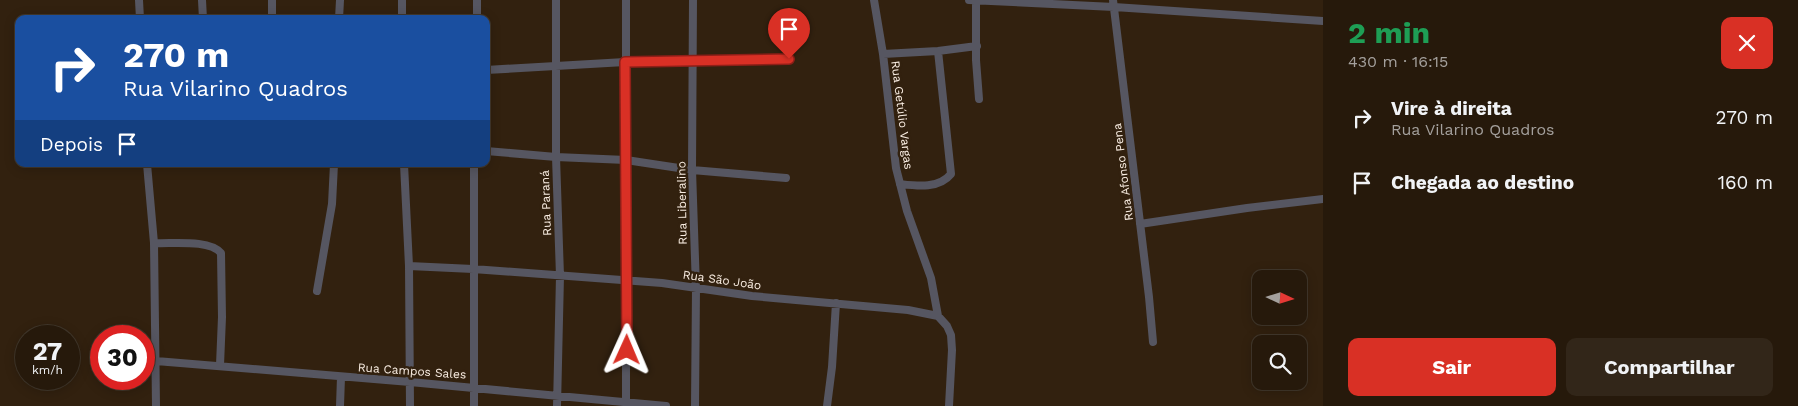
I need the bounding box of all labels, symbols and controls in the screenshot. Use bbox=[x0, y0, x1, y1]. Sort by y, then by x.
pin bbox=[768, 8, 810, 59]
icon: arrive bbox=[775, 15, 803, 43]
text: 2 min bbox=[1348, 15, 1430, 50]
button: close bbox=[1721, 17, 1773, 69]
text: 270 m bbox=[123, 34, 229, 76]
icon: right bbox=[40, 35, 105, 100]
text: 430 m · 16:15 bbox=[1348, 52, 1448, 71]
street label: Rua Getúlio Vargas bbox=[888, 60, 916, 170]
text: Rua Vilarino Quadros bbox=[123, 76, 348, 101]
text: Vire à direita bbox=[1391, 97, 1512, 120]
icon: right bbox=[1348, 104, 1376, 132]
text: 270 m bbox=[1716, 106, 1773, 129]
text: Rua Vilarino Quadros bbox=[1391, 120, 1555, 139]
street label: Rua Afonso Pena bbox=[1110, 122, 1136, 222]
icon: arrive bbox=[113, 130, 141, 158]
text: Depois bbox=[40, 133, 103, 156]
street label: Rua Liberalino bbox=[674, 161, 690, 245]
icon: arrive bbox=[1348, 169, 1376, 197]
street label: Rua Paraná bbox=[538, 170, 554, 236]
text: Chegada ao destino bbox=[1391, 171, 1574, 194]
text: 160 m bbox=[1718, 171, 1773, 194]
street label: Rua São João bbox=[682, 268, 762, 292]
north arrow bbox=[1252, 270, 1308, 325]
map controls bbox=[1252, 270, 1307, 390]
position arrow bbox=[600, 323, 652, 375]
speed limit sign: 30 bbox=[90, 325, 155, 390]
button: search bbox=[1252, 335, 1307, 390]
text: 27 bbox=[33, 337, 62, 366]
button: Sair bbox=[1348, 338, 1556, 396]
button: Compartilhar bbox=[1566, 338, 1773, 396]
street label: Rua Campos Sales bbox=[357, 360, 467, 382]
text: km/h bbox=[32, 363, 63, 377]

